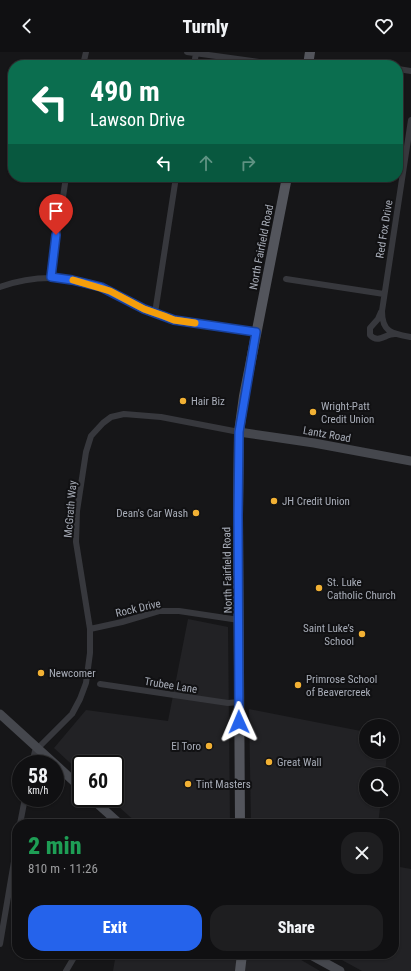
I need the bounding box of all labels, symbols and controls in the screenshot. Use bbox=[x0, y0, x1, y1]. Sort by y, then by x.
icon: back bbox=[16, 15, 38, 37]
icon: heart bbox=[373, 15, 395, 37]
text: Turnly bbox=[183, 16, 228, 37]
text: 490 m bbox=[90, 75, 160, 108]
icon: left bbox=[24, 76, 76, 128]
text: Lawson Drive bbox=[90, 109, 185, 130]
icon: left bbox=[153, 152, 175, 174]
icon: ahead bbox=[195, 152, 217, 174]
icon: right bbox=[237, 152, 259, 174]
pin bbox=[39, 194, 73, 235]
street label: Red Fox Drive bbox=[373, 199, 396, 259]
icon: arrive bbox=[45, 200, 67, 222]
street label: North Fairfield Road bbox=[247, 203, 276, 291]
place label: Hair Biz bbox=[191, 395, 225, 408]
marker: Hair Biz bbox=[178, 396, 188, 406]
place label: Wright-Patt Credit Union bbox=[321, 400, 374, 426]
marker: Wright-Patt Credit Union bbox=[308, 407, 318, 417]
street label: Lantz Road bbox=[302, 424, 352, 445]
street label: McGrath Way bbox=[62, 479, 80, 538]
place label: JH Credit Union bbox=[282, 495, 350, 508]
marker: JH Credit Union bbox=[269, 496, 279, 506]
place label: Dean's Car Wash bbox=[116, 507, 188, 520]
marker: Dean's Car Wash bbox=[191, 508, 201, 518]
street label: North Fairfield Road bbox=[220, 527, 235, 613]
place label: St. Luke Catholic Church bbox=[327, 576, 396, 602]
marker: St. Luke Catholic Church bbox=[314, 583, 324, 593]
street label: Rock Drive bbox=[114, 597, 162, 620]
place label: Saint Luke’s School bbox=[303, 622, 354, 648]
marker: Saint Luke’s School bbox=[357, 629, 367, 639]
place label: Newcomer bbox=[49, 667, 96, 680]
marker: Newcomer bbox=[36, 668, 46, 678]
place label: Primrose School of Beavercreek bbox=[306, 673, 377, 699]
street label: Trubee Lane bbox=[144, 675, 198, 696]
marker: Primrose School of Beavercreek bbox=[293, 680, 303, 690]
position arrow bbox=[218, 701, 260, 743]
map controls bbox=[359, 719, 399, 807]
button: sound bbox=[359, 719, 399, 759]
place label: El Toro bbox=[171, 740, 201, 753]
marker: El Toro bbox=[204, 741, 214, 751]
speed limit sign: 60 bbox=[72, 755, 124, 807]
place label: Great Wall bbox=[277, 756, 321, 769]
marker: Great Wall bbox=[264, 757, 274, 767]
text: 58 bbox=[28, 764, 48, 788]
button: search bbox=[359, 767, 399, 807]
place label: Tint Masters bbox=[196, 778, 251, 791]
marker: Tint Masters bbox=[183, 779, 193, 789]
text: km/h bbox=[28, 785, 48, 796]
text: 2 min bbox=[28, 832, 82, 860]
button: close bbox=[341, 832, 383, 874]
text: 810 m · 11:26 bbox=[28, 861, 98, 876]
button: Exit bbox=[28, 905, 202, 951]
button: Share bbox=[210, 905, 383, 951]

